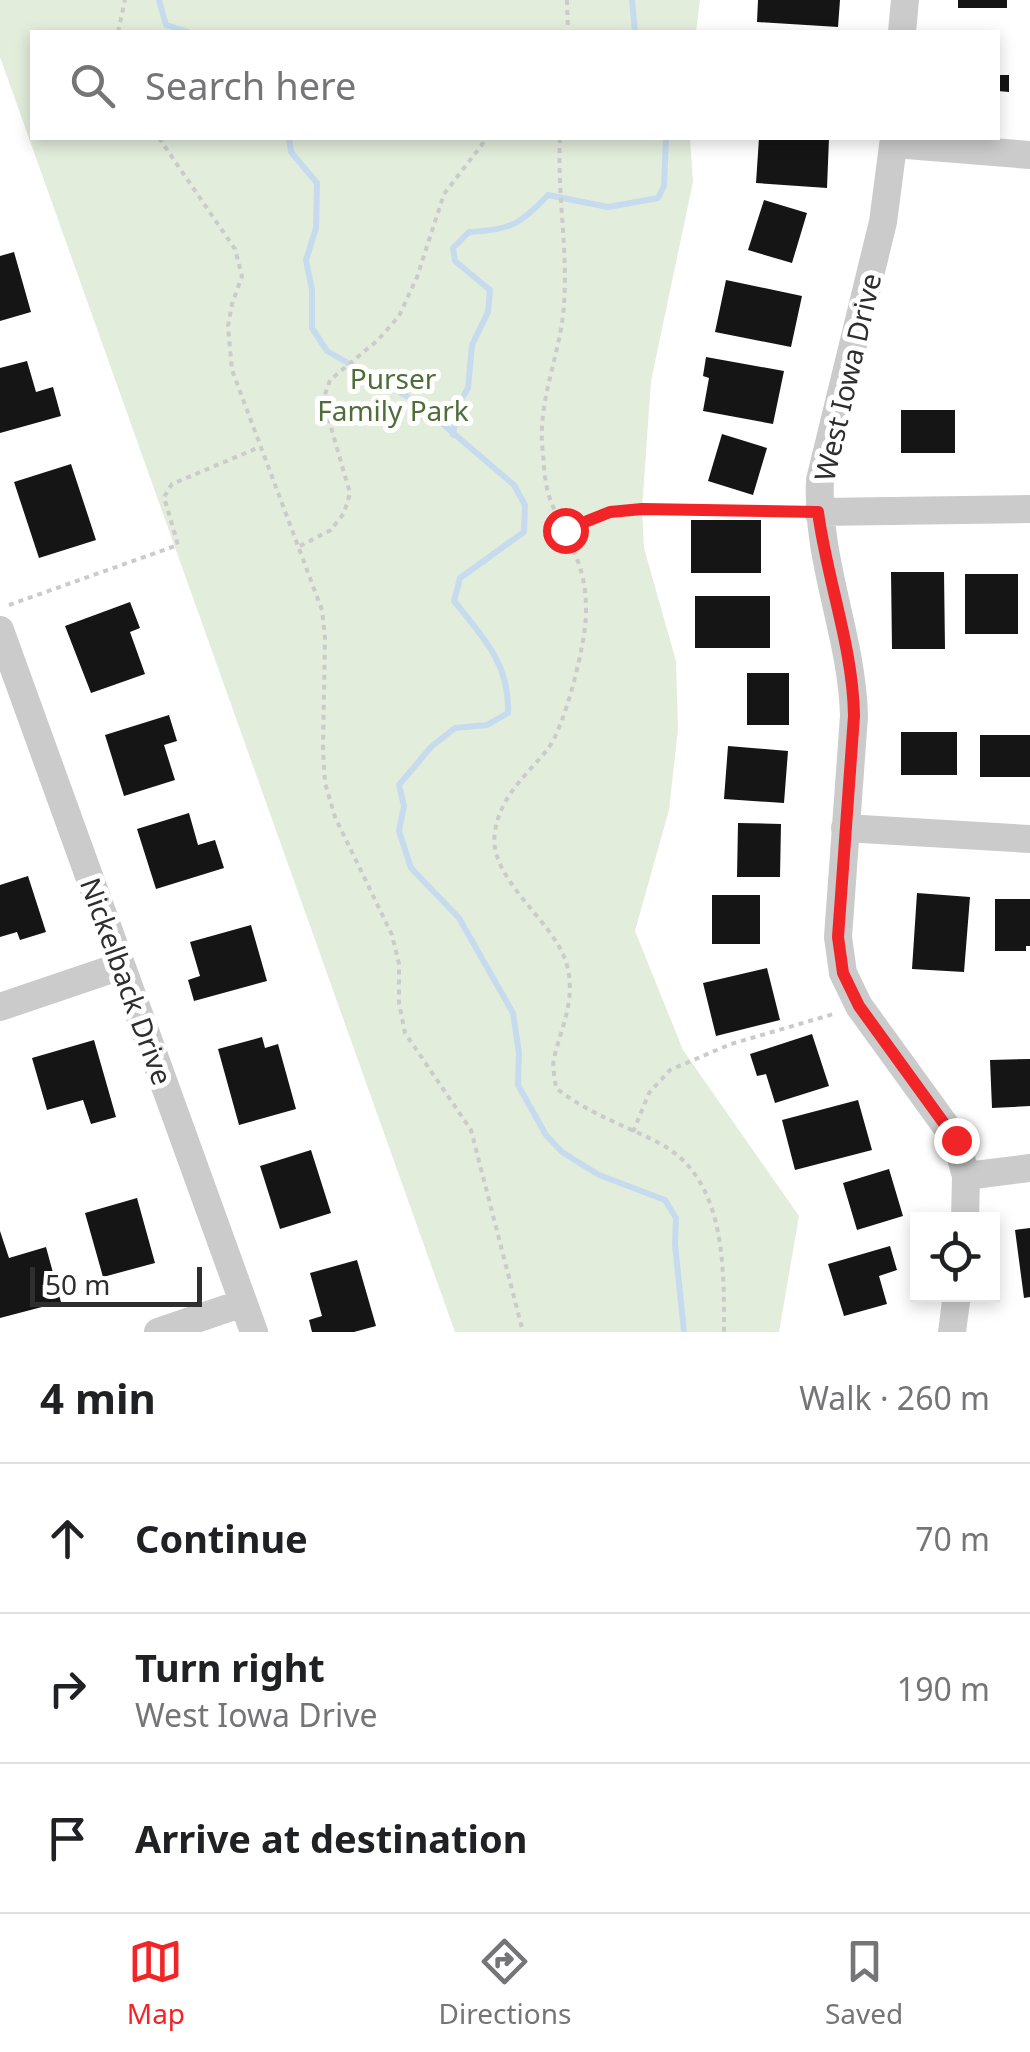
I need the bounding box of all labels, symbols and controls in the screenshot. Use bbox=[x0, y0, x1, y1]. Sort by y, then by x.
search box bbox=[30, 30, 1000, 140]
icon: search bbox=[65, 58, 120, 113]
text: Search here bbox=[145, 59, 356, 111]
street label: West Iowa Drive bbox=[805, 269, 889, 485]
park label: Purser Family Park bbox=[317, 359, 469, 429]
route start bbox=[543, 508, 589, 554]
street label: Nickelback Drive bbox=[72, 872, 182, 1090]
route end bbox=[934, 1118, 980, 1164]
map controls bbox=[910, 1212, 1000, 1302]
button: locate bbox=[910, 1212, 1000, 1302]
scale bar bbox=[30, 1262, 202, 1306]
text: 50 m bbox=[45, 1265, 111, 1303]
text: 4 min bbox=[40, 1369, 156, 1426]
text: Walk · 260 m bbox=[799, 1376, 990, 1419]
icon: ahead bbox=[40, 1511, 95, 1566]
text: Continue bbox=[135, 1512, 308, 1564]
text: 70 m bbox=[915, 1517, 990, 1560]
text: Turn right bbox=[135, 1641, 325, 1693]
icon: right bbox=[40, 1661, 95, 1716]
text: 190 m bbox=[897, 1667, 990, 1710]
text: West Iowa Drive bbox=[135, 1693, 378, 1736]
icon: arrive bbox=[40, 1811, 95, 1866]
text: Arrive at destination bbox=[135, 1812, 527, 1864]
tab: Map bbox=[127, 1934, 185, 2032]
tab: Directions bbox=[439, 1934, 571, 2032]
tab: Saved bbox=[825, 1934, 903, 2032]

